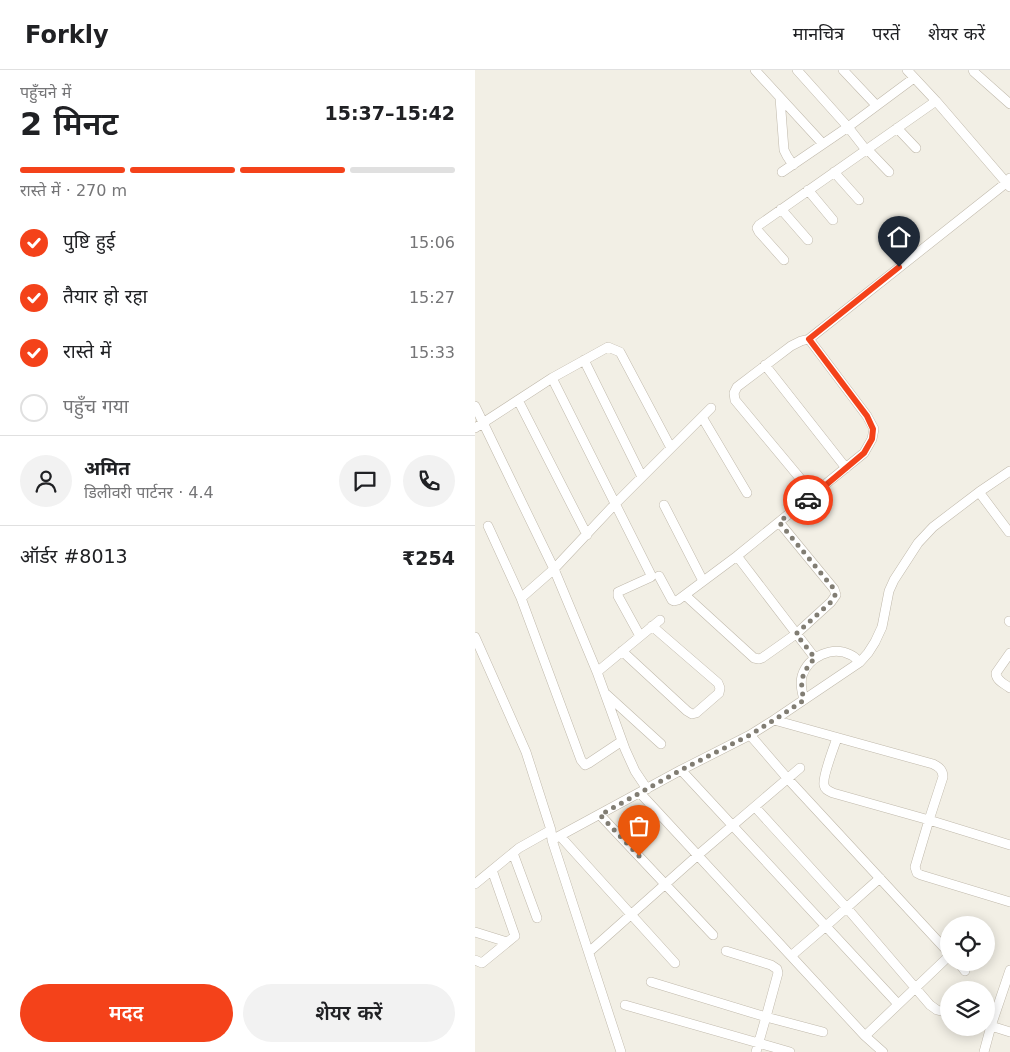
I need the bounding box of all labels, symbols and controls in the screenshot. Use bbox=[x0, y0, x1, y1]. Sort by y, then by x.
text: Forkly bbox=[25, 21, 109, 49]
text: मानचित्र bbox=[793, 23, 844, 44]
text: परतें bbox=[872, 23, 900, 44]
text: शेयर करें bbox=[928, 23, 985, 44]
text: पहुँचने में bbox=[20, 83, 71, 102]
text: 15:37–15:42 bbox=[325, 102, 455, 124]
text: 2 मिनट bbox=[20, 105, 118, 143]
text: रास्ते में · 270 m bbox=[20, 181, 127, 200]
pin bbox=[878, 216, 920, 267]
icon: home bbox=[885, 223, 913, 251]
icon: check bbox=[20, 229, 48, 257]
text: पुष्टि हुई bbox=[63, 230, 115, 252]
text: 15:06 bbox=[409, 233, 455, 252]
icon: check bbox=[20, 284, 48, 312]
text: तैयार हो रहा bbox=[63, 285, 147, 307]
text: 15:27 bbox=[409, 288, 455, 307]
icon: check bbox=[20, 339, 48, 367]
text: रास्ते में bbox=[63, 340, 111, 362]
text: 15:33 bbox=[409, 343, 455, 362]
text: पहुँच गया bbox=[63, 395, 129, 417]
button: person bbox=[20, 455, 72, 507]
button: chat bbox=[339, 455, 391, 507]
button: phone bbox=[403, 455, 455, 507]
text: अमित bbox=[84, 457, 130, 479]
courier bbox=[783, 475, 833, 525]
text: डिलीवरी पार्टनर · 4.4 bbox=[84, 483, 214, 502]
icon: car bbox=[794, 486, 822, 514]
text: ऑर्डर #8013 bbox=[20, 545, 128, 567]
text: ₹254 bbox=[402, 547, 455, 569]
pin bbox=[618, 805, 660, 856]
icon: bag bbox=[625, 812, 653, 840]
map controls bbox=[940, 916, 995, 1036]
button: locate bbox=[940, 916, 995, 971]
button: layers bbox=[940, 981, 995, 1036]
button: मदद bbox=[20, 984, 233, 1042]
button: शेयर करें bbox=[243, 984, 455, 1042]

